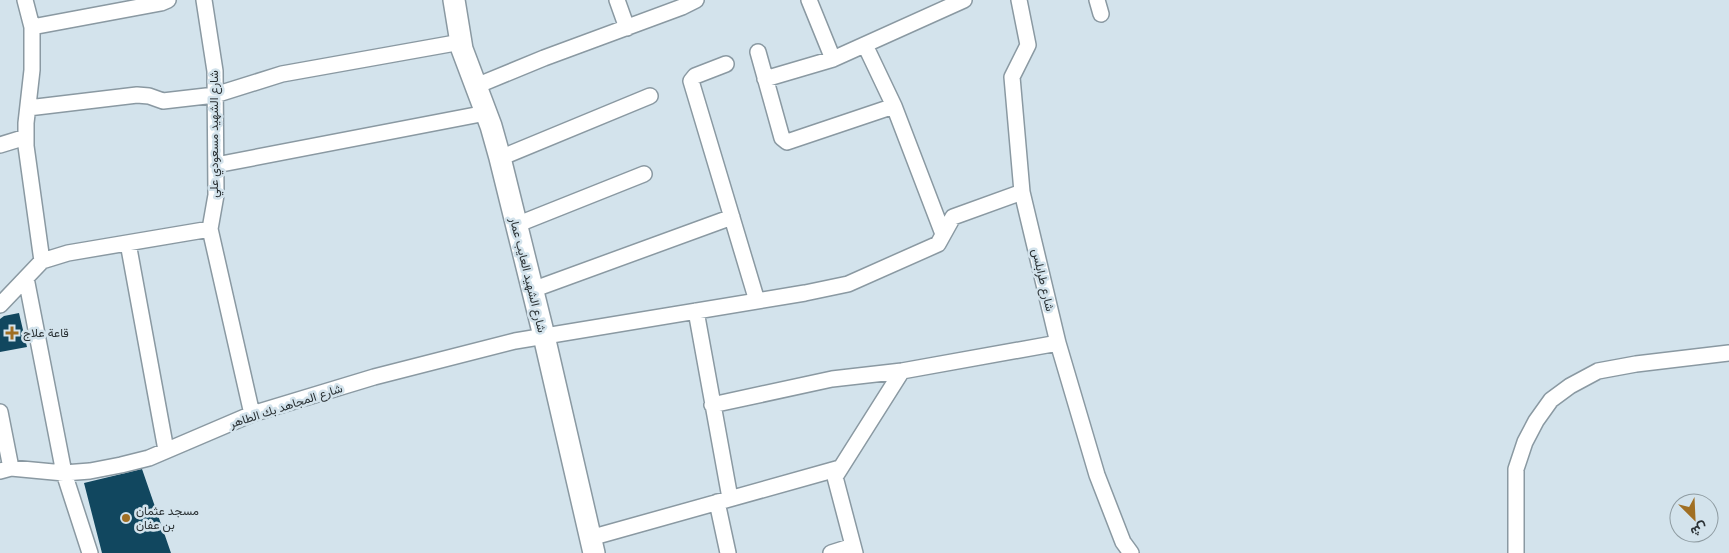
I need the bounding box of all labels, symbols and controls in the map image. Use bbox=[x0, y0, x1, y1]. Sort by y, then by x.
street label: شارع الشهيد مسعودي علي bbox=[206, 70, 224, 198]
street label: شارع الشهيد العايب عمار bbox=[505, 215, 550, 334]
street label: شارع طرابلس bbox=[1027, 247, 1058, 313]
place label: قاعة علاج bbox=[23, 325, 69, 342]
marker: قاعة علاج bbox=[5, 326, 19, 340]
street label: شارع المجاهد بك الطاهر bbox=[227, 380, 345, 433]
north arrow bbox=[1669, 493, 1719, 543]
place label: مسجد عثمان بن عفان bbox=[136, 503, 199, 533]
marker: مسجد عثمان بن عفان bbox=[120, 512, 132, 524]
text: ش bbox=[1688, 518, 1711, 542]

